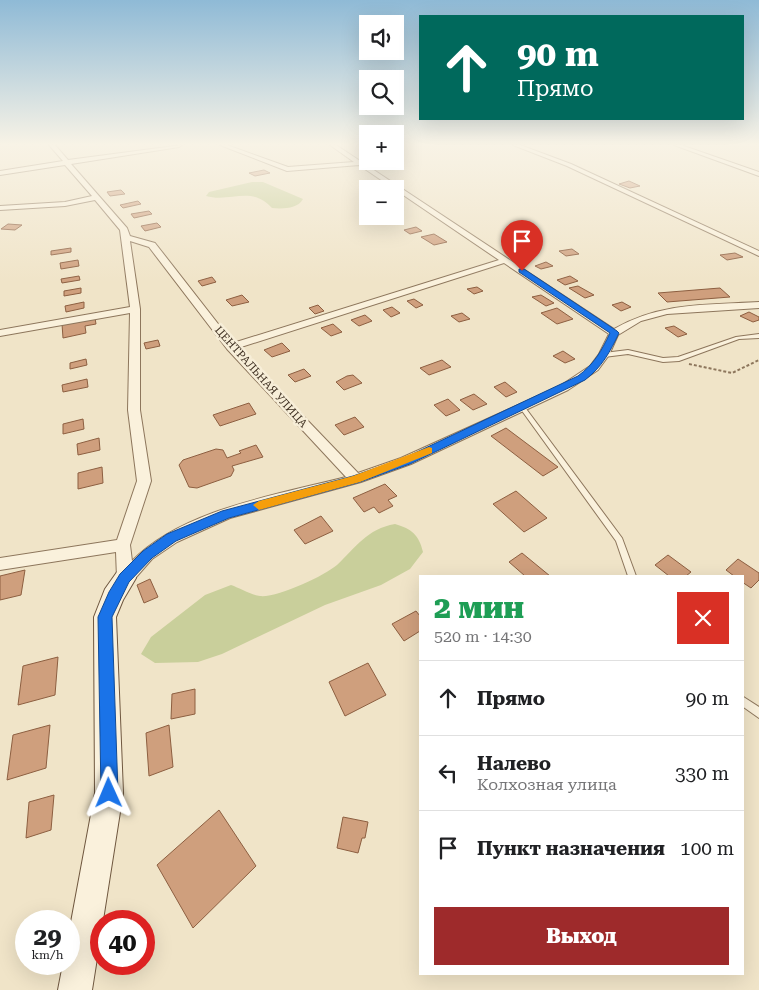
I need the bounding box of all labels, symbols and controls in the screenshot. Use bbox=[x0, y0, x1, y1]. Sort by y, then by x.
map controls bbox=[359, 15, 404, 225]
button: sound bbox=[359, 15, 404, 60]
text: 90 m bbox=[517, 34, 599, 75]
icon: ahead bbox=[434, 35, 499, 100]
button: search bbox=[359, 70, 404, 115]
text: Прямо bbox=[517, 76, 593, 101]
button: + bbox=[359, 125, 404, 170]
button: − bbox=[359, 180, 404, 225]
pin bbox=[501, 220, 543, 271]
icon: arrive bbox=[508, 227, 536, 255]
street label: ЦЕНТРАЛЬНАЯ УЛИЦА bbox=[212, 324, 310, 431]
text: 2 мин bbox=[434, 590, 524, 625]
button: close bbox=[677, 592, 729, 644]
text: 520 m · 14:30 bbox=[434, 627, 532, 646]
icon: ahead bbox=[434, 684, 462, 712]
text: Прямо bbox=[477, 687, 545, 710]
text: 90 m bbox=[686, 687, 729, 710]
text: Налево bbox=[477, 752, 551, 775]
icon: left bbox=[434, 759, 462, 787]
text: 330 m bbox=[675, 762, 729, 785]
position arrow bbox=[82, 766, 134, 818]
text: Колхозная улица bbox=[477, 775, 617, 794]
icon: arrive bbox=[434, 834, 462, 862]
text: Пункт назначения bbox=[477, 837, 665, 860]
text: 100 m bbox=[680, 837, 734, 860]
button: Выход bbox=[434, 907, 729, 965]
speed limit sign: 40 bbox=[90, 910, 155, 975]
text: 29 bbox=[33, 922, 62, 951]
text: km/h bbox=[31, 948, 64, 962]

